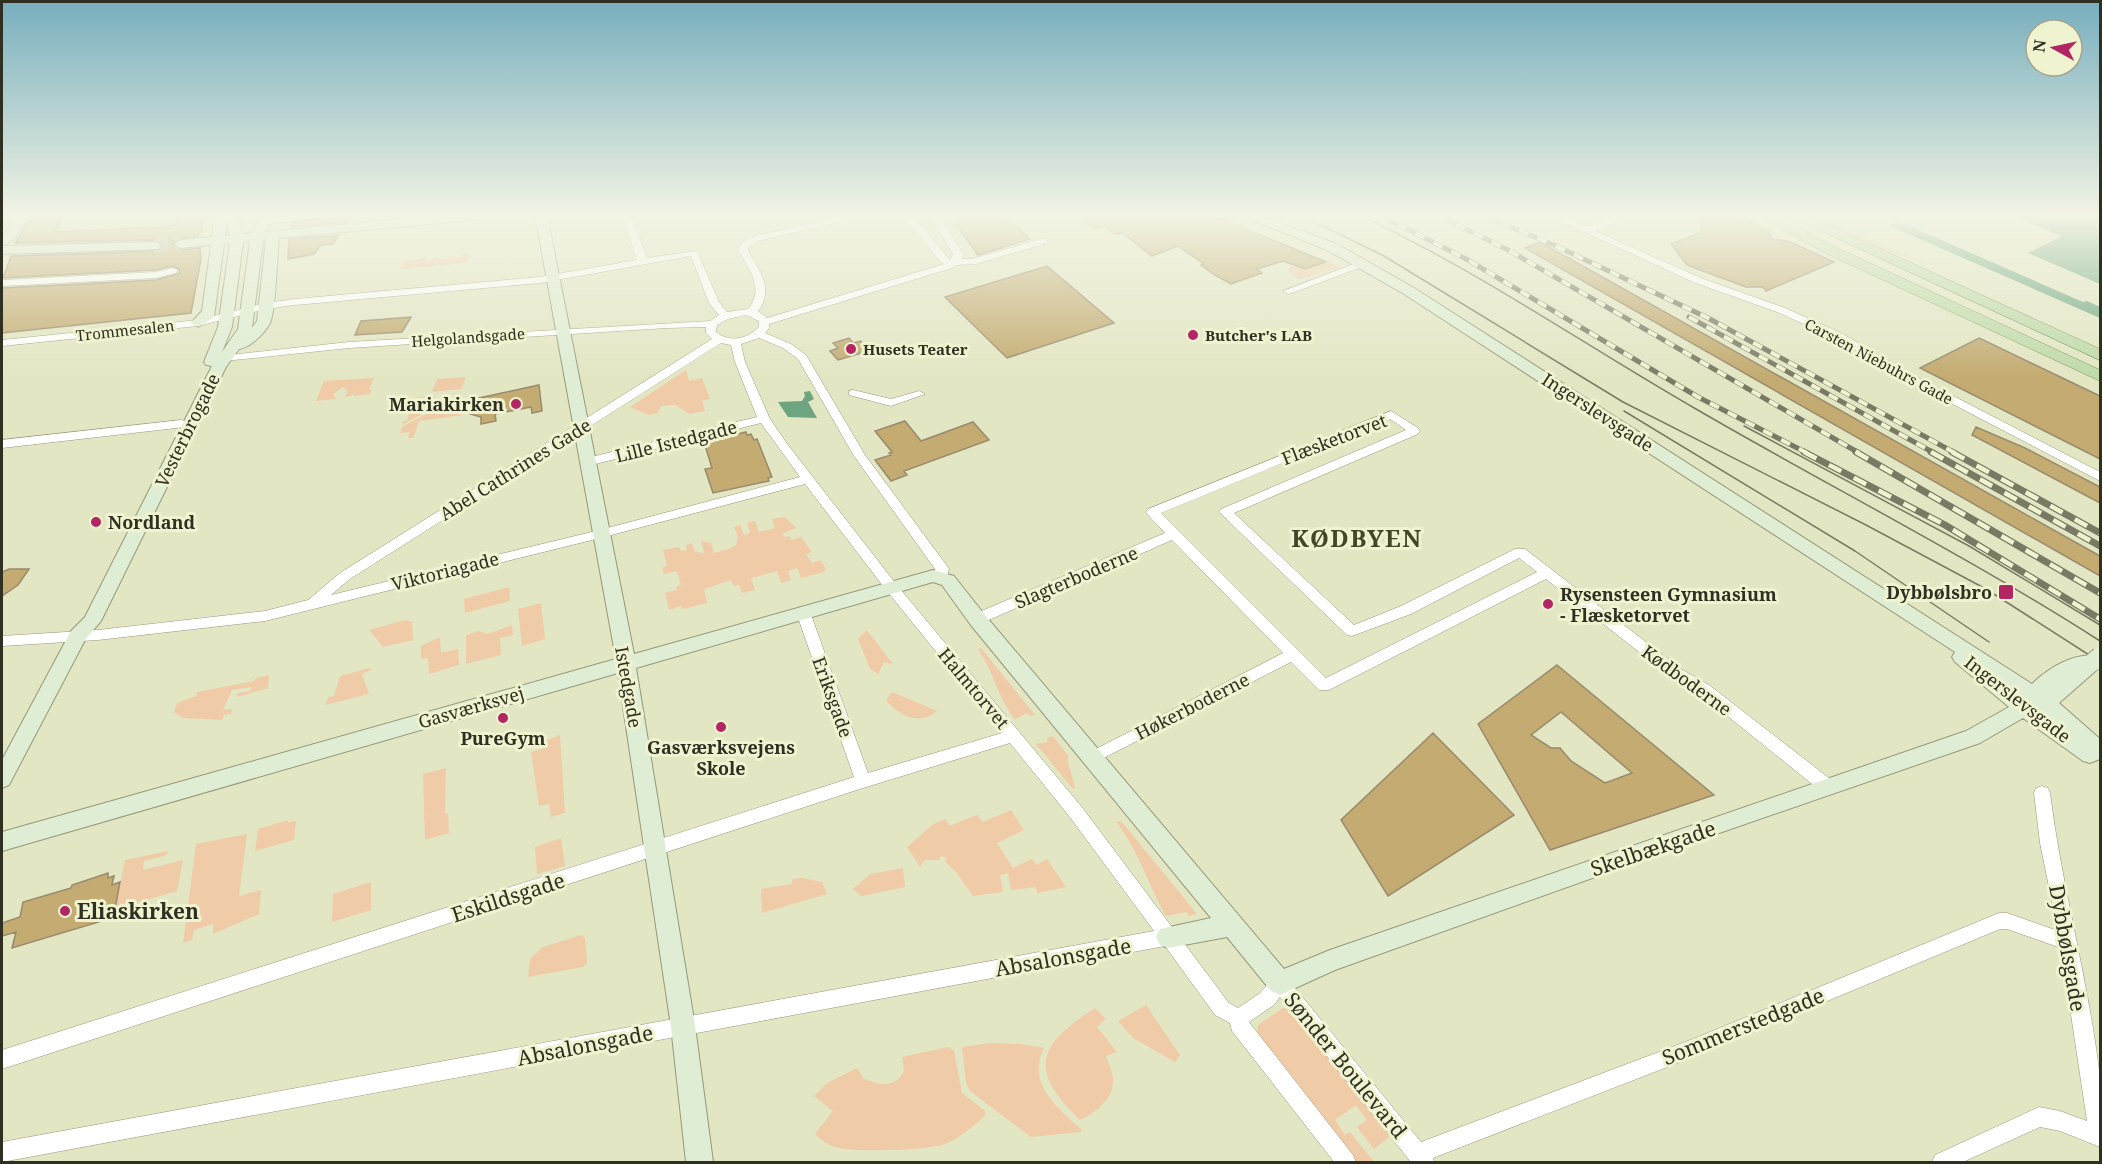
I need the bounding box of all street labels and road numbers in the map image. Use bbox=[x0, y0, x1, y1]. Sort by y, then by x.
street label: Carsten Niebuhrs Gade bbox=[1801, 313, 1957, 409]
street label: Trommesalen bbox=[75, 315, 176, 345]
street label: Helgolandsgade bbox=[411, 323, 525, 351]
street label: Ingerslevsgade bbox=[1538, 367, 1658, 457]
street label: Vesterbrogade bbox=[149, 369, 225, 491]
street label: Flæsketorvet bbox=[1278, 408, 1390, 470]
street label: Abel Cathrines Gade bbox=[435, 413, 595, 525]
street label: Lille Istedgade bbox=[613, 414, 739, 468]
street label: Slagterboderne bbox=[1011, 540, 1141, 614]
street label: Viktoriagade bbox=[389, 546, 501, 596]
street label: Kødboderne bbox=[1637, 639, 1737, 721]
street label: Halmtorvet bbox=[933, 643, 1015, 733]
street label: Istedgade bbox=[610, 644, 648, 730]
street label: Ingerslevsgade bbox=[1960, 650, 2076, 748]
street label: Eriksgade bbox=[807, 653, 859, 741]
street label: Høkerboderne bbox=[1131, 667, 1253, 745]
street label: Gasværksvej bbox=[415, 680, 527, 734]
street label: Skelbækgade bbox=[1587, 813, 1719, 883]
street label: Eskildsgade bbox=[448, 866, 568, 928]
street label: Dybbølsgade bbox=[2043, 882, 2093, 1014]
street label: Absalonsgade bbox=[993, 931, 1133, 983]
street label: Sommerstedgade bbox=[1658, 981, 1828, 1071]
street label: Sønder Boulevard bbox=[1278, 986, 1414, 1144]
street label: Absalonsgade bbox=[515, 1018, 655, 1072]

